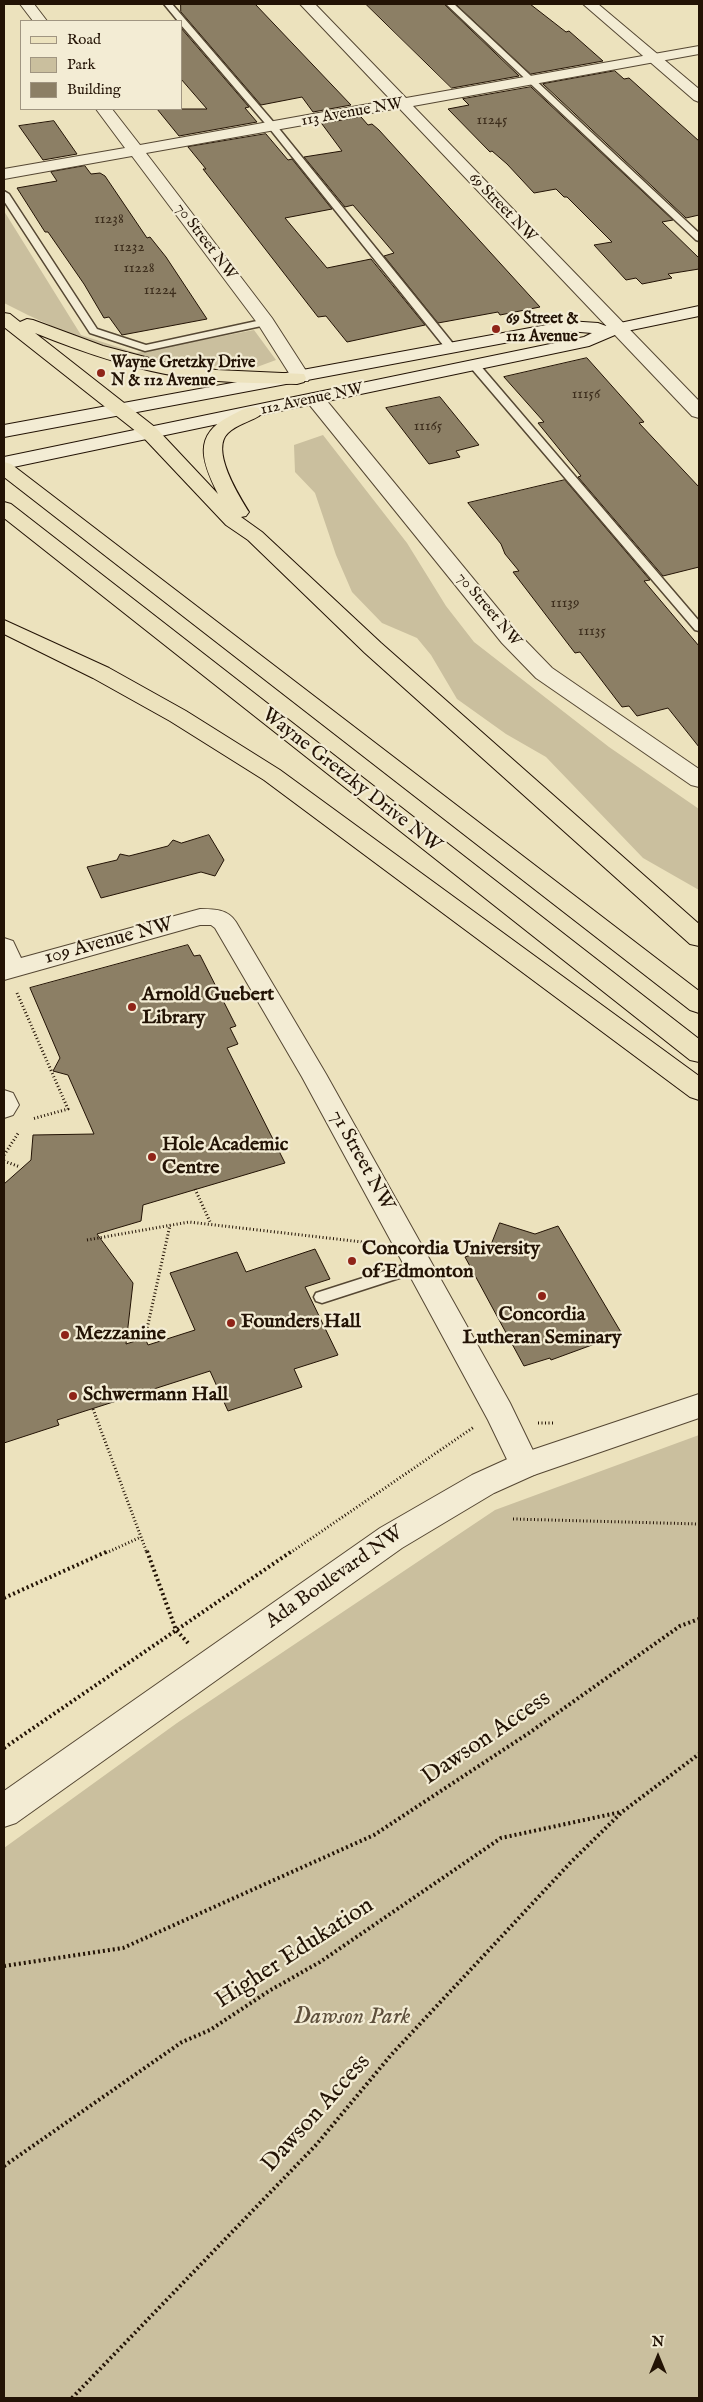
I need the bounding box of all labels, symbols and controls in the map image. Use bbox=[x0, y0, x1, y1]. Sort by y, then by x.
legend bbox=[20, 20, 182, 110]
text: Road bbox=[67, 30, 101, 49]
text: Park bbox=[67, 55, 96, 74]
text: Building bbox=[67, 80, 121, 99]
street label: 113 Avenue NW bbox=[300, 95, 404, 131]
house number: 11245 bbox=[477, 112, 507, 130]
street label: 69 Street NW bbox=[464, 169, 540, 247]
street label: 70 Street NW bbox=[170, 200, 240, 284]
house number: 11238 bbox=[94, 211, 124, 229]
house number: 11232 bbox=[114, 239, 144, 257]
house number: 11228 bbox=[123, 260, 155, 278]
house number: 11224 bbox=[144, 282, 176, 300]
place label: 69 Street & 112 Avenue bbox=[506, 310, 578, 348]
marker: 69 Street & 112 Avenue bbox=[490, 323, 502, 335]
place label: Wayne Gretzky Drive N & 112 Avenue bbox=[111, 354, 255, 392]
marker: Wayne Gretzky Drive N & 112 Avenue bbox=[95, 367, 107, 379]
street label: 112 Avenue NW bbox=[259, 380, 365, 420]
house number: 11156 bbox=[572, 386, 600, 404]
house number: 11165 bbox=[414, 418, 442, 436]
street label: 70 Street NW bbox=[451, 569, 525, 651]
house number: 11139 bbox=[551, 595, 579, 613]
house number: 11135 bbox=[578, 623, 606, 641]
street label: Wayne Gretzky Drive NW bbox=[256, 703, 446, 859]
street label: 109 Avenue NW bbox=[42, 913, 176, 971]
place label: Arnold Guebert Library bbox=[142, 984, 274, 1031]
marker: Arnold Guebert Library bbox=[126, 1001, 138, 1013]
street label: 71 Street NW bbox=[323, 1106, 399, 1216]
place label: Hole Academic Centre bbox=[162, 1134, 288, 1181]
marker: Hole Academic Centre bbox=[146, 1151, 158, 1163]
place label: Concordia University of Edmonton bbox=[362, 1238, 540, 1285]
marker: Concordia University of Edmonton bbox=[346, 1255, 358, 1267]
marker: Concordia Lutheran Seminary bbox=[536, 1290, 548, 1302]
place label: Concordia Lutheran Seminary bbox=[463, 1304, 621, 1351]
place label: Founders Hall bbox=[241, 1311, 361, 1335]
marker: Founders Hall bbox=[225, 1317, 237, 1329]
place label: Mezzanine bbox=[75, 1323, 166, 1347]
marker: Mezzanine bbox=[59, 1329, 71, 1341]
place label: Schwermann Hall bbox=[83, 1384, 228, 1408]
marker: Schwermann Hall bbox=[67, 1390, 79, 1402]
street label: Ada Boulevard NW bbox=[262, 1522, 408, 1634]
street label: Dawson Access bbox=[417, 1685, 557, 1793]
street label: Higher Edukation bbox=[210, 1892, 380, 2016]
park label: Dawson Park bbox=[294, 2004, 410, 2032]
street label: Dawson Access bbox=[256, 2049, 378, 2179]
north arrow bbox=[633, 2332, 683, 2382]
text: N bbox=[652, 2333, 664, 2351]

